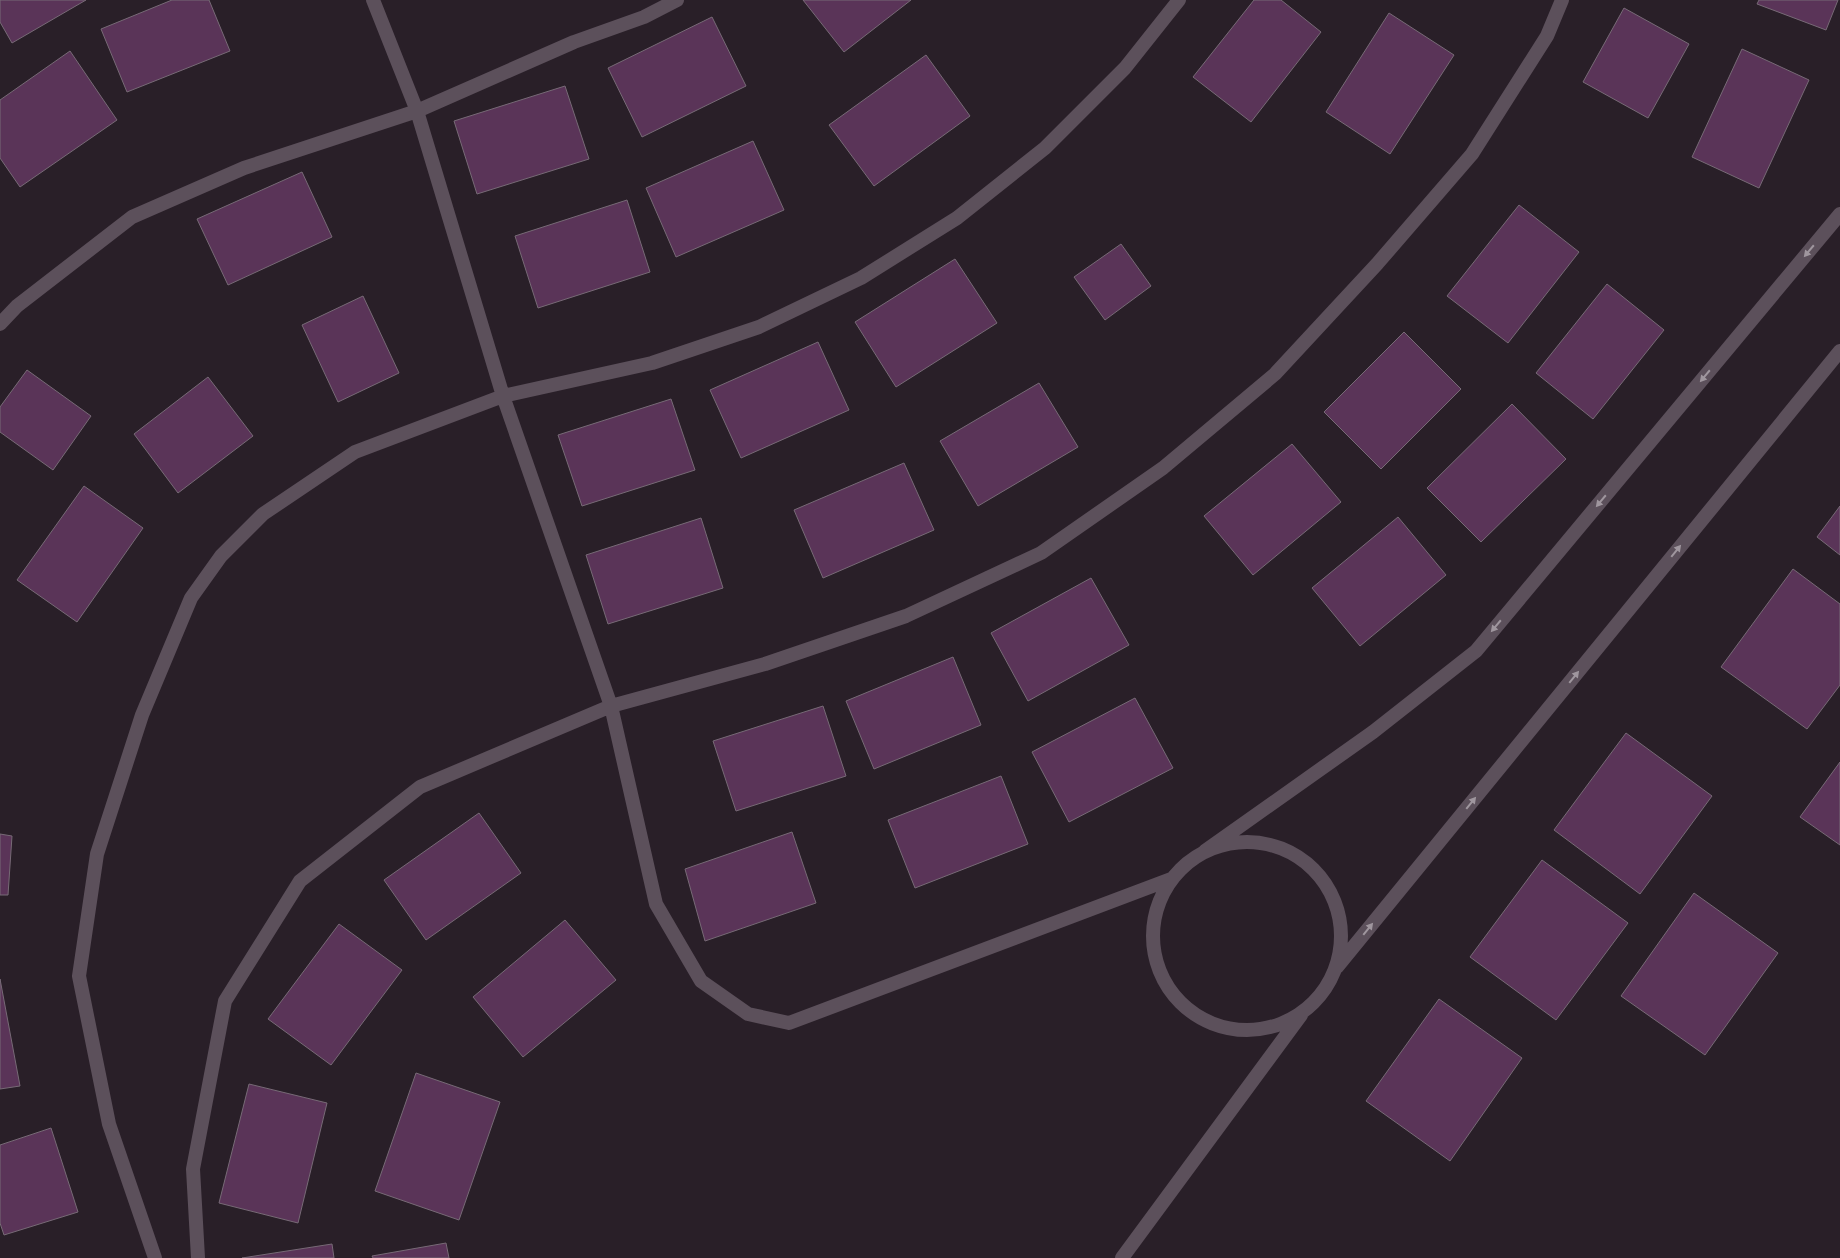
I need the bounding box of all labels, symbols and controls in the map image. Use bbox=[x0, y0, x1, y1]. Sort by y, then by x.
one-way arrow bbox=[1803, 245, 1814, 258]
one-way arrow bbox=[1699, 369, 1710, 382]
one-way arrow bbox=[1595, 494, 1606, 507]
one-way arrow bbox=[1671, 545, 1682, 558]
one-way arrow bbox=[1491, 619, 1502, 632]
one-way arrow bbox=[1568, 671, 1579, 684]
one-way arrow bbox=[1465, 797, 1476, 810]
one-way arrow bbox=[1363, 923, 1374, 936]

